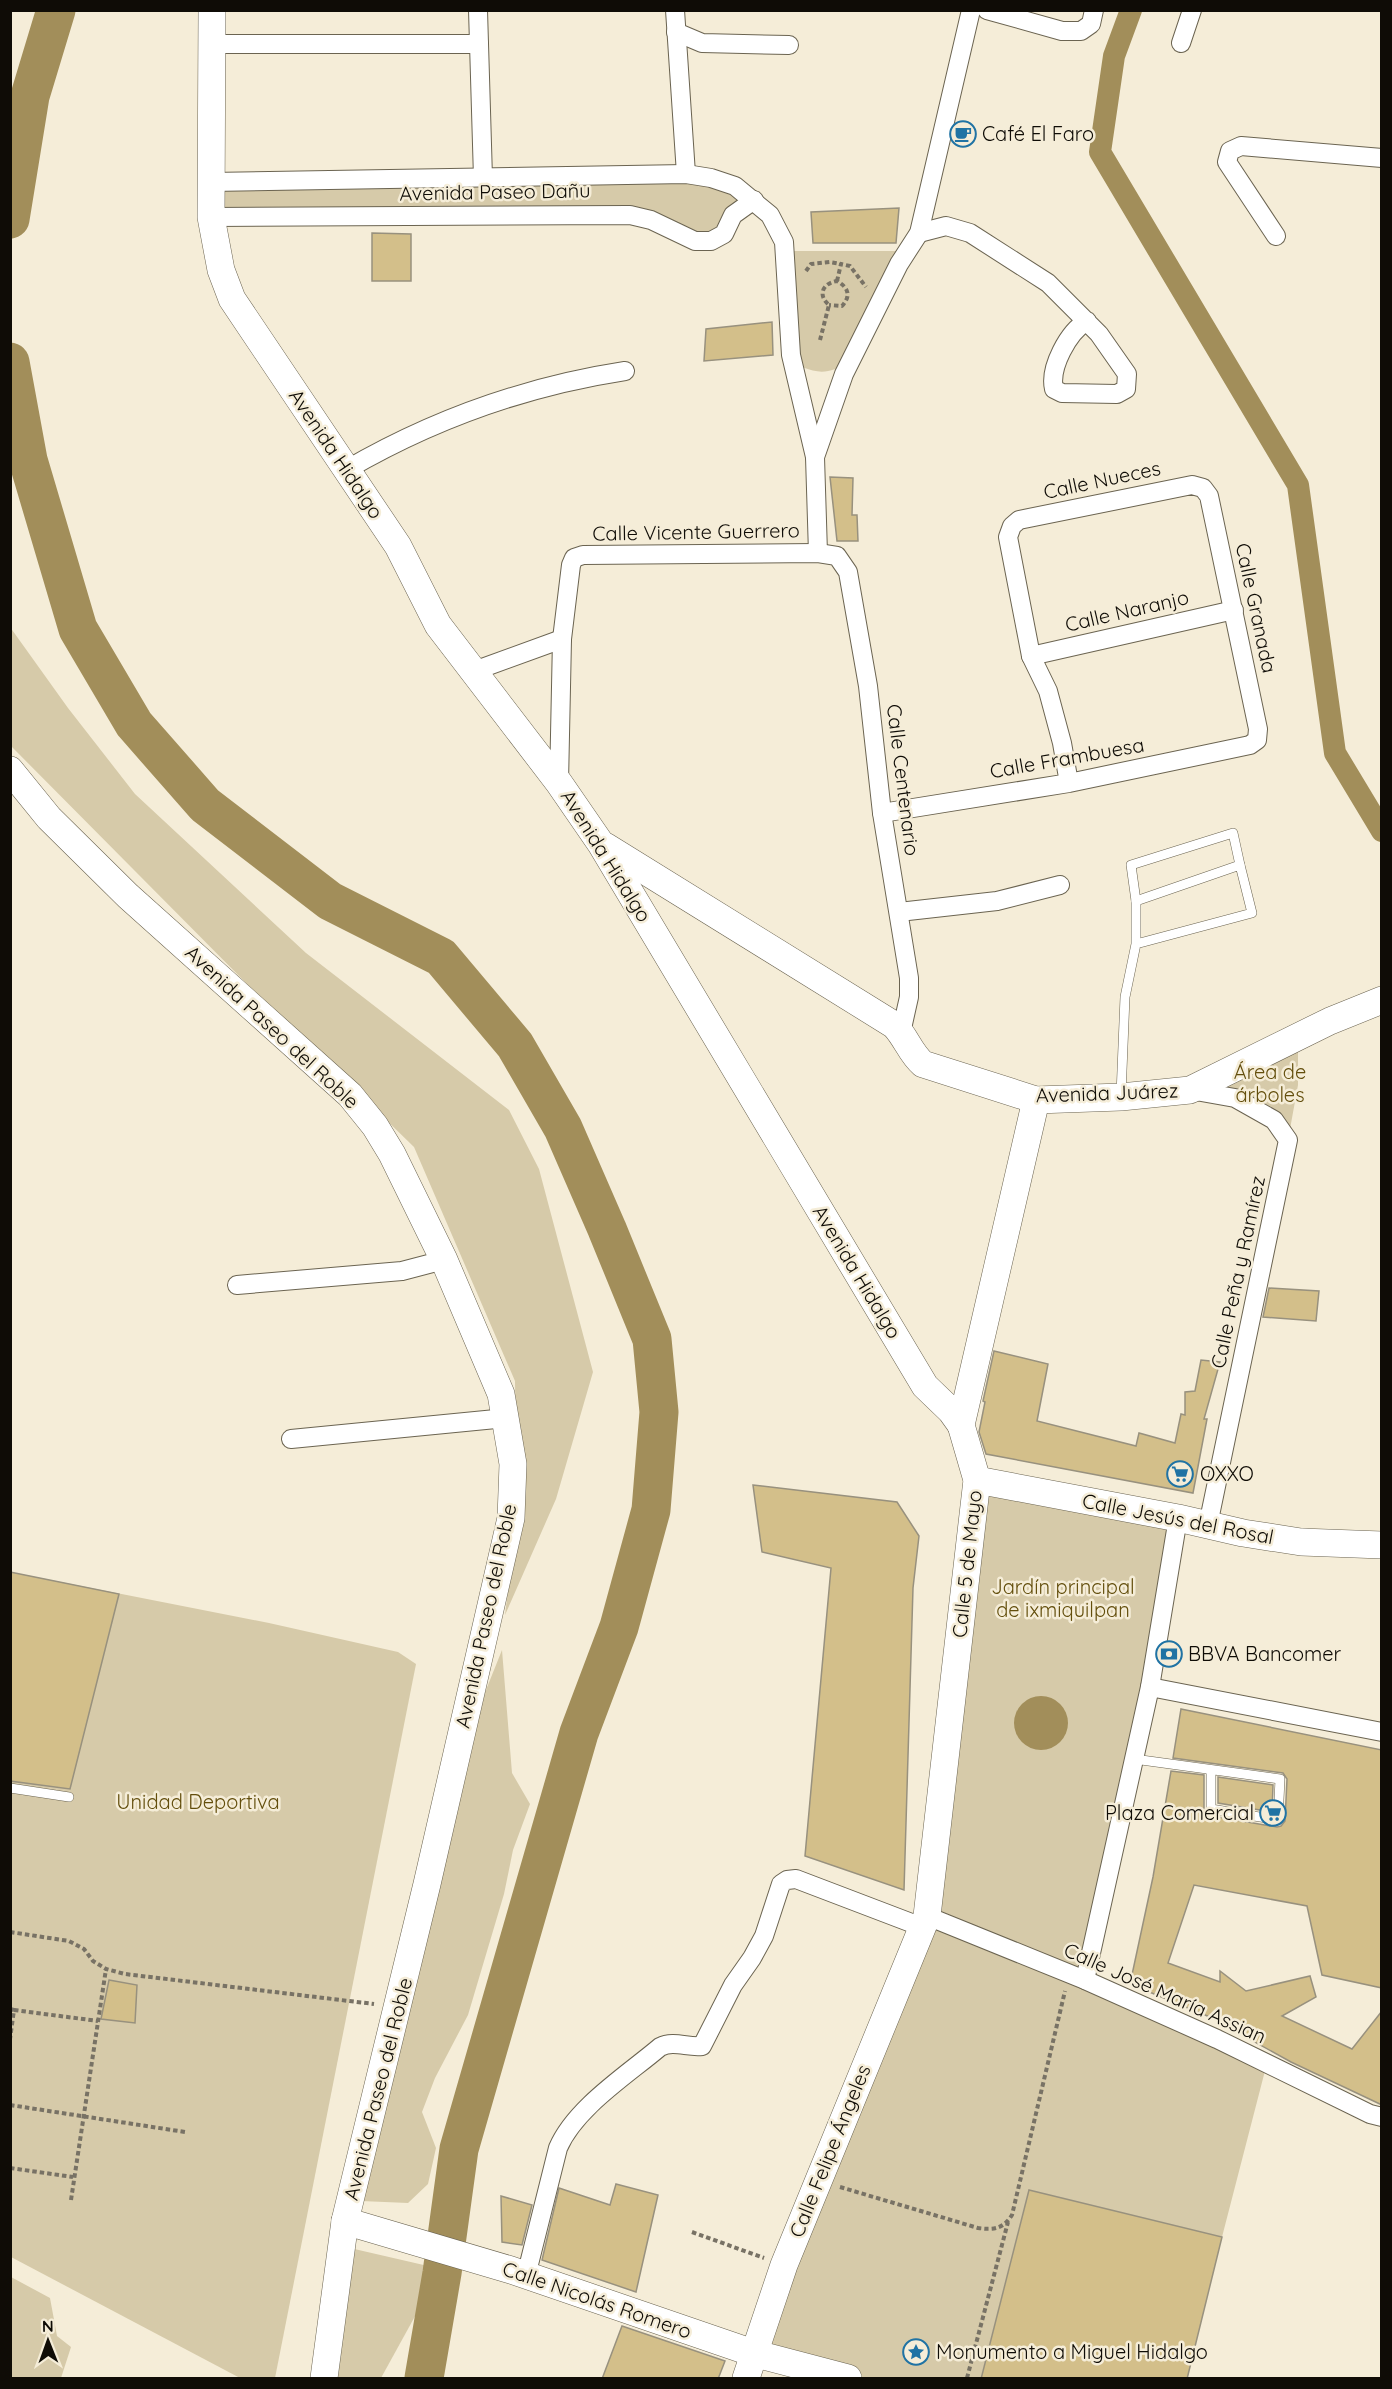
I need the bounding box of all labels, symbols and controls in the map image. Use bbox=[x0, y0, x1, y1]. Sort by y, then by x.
cafe icon: Café El Faro bbox=[948, 119, 978, 149]
place label: Café El Faro bbox=[982, 121, 1094, 146]
street label: Avenida Paseo Dañu bbox=[399, 177, 591, 206]
street label: Avenida Hidalgo bbox=[284, 384, 389, 523]
street label: Calle Nueces bbox=[1041, 455, 1163, 504]
street label: Calle Vicente Guerrero bbox=[592, 517, 800, 546]
street label: Calle Granada bbox=[1231, 541, 1282, 675]
street label: Calle Naranjo bbox=[1063, 584, 1191, 637]
street label: Calle Centenario bbox=[882, 703, 925, 857]
street label: Calle Frambuesa bbox=[988, 732, 1146, 783]
street label: Avenida Hidalgo bbox=[556, 785, 657, 926]
street label: Avenida Paseo del Roble bbox=[180, 940, 364, 1114]
park label: Área de árboles bbox=[1234, 1059, 1306, 1107]
street label: Avenida Juárez bbox=[1035, 1078, 1179, 1107]
street label: Calle Peña y Ramírez bbox=[1205, 1173, 1270, 1370]
street label: Avenida Hidalgo bbox=[808, 1201, 907, 1343]
supermarket icon: OXXO bbox=[1165, 1459, 1195, 1489]
place label: OXXO bbox=[1200, 1461, 1254, 1486]
street label: Calle Jesús del Rosal bbox=[1080, 1488, 1276, 1549]
street label: Calle 5 de Mayo bbox=[946, 1489, 987, 1639]
street label: Avenida Paseo del Roble bbox=[450, 1502, 521, 1730]
park label: Jardín principal de ixmiquilpan bbox=[991, 1574, 1135, 1622]
bank icon: BBVA Bancomer bbox=[1154, 1639, 1184, 1669]
place label: BBVA Bancomer bbox=[1188, 1641, 1342, 1666]
park label: Unidad Deportiva bbox=[116, 1789, 280, 1814]
supermarket icon: Plaza Comercial bbox=[1258, 1798, 1288, 1828]
place label: Plaza Comercial bbox=[1105, 1800, 1254, 1825]
street label: Calle José María Assian bbox=[1060, 1937, 1270, 2048]
street label: Avenida Paseo del Roble bbox=[338, 1975, 417, 2203]
street label: Calle Felipe Ángeles bbox=[783, 2061, 876, 2241]
street label: Calle Nicolás Romero bbox=[499, 2255, 695, 2344]
north arrow bbox=[18, 2311, 78, 2371]
text: N bbox=[42, 2316, 54, 2336]
place icon: Monumento a Miguel Hidalgo bbox=[901, 2337, 931, 2367]
place label: Monumento a Miguel Hidalgo bbox=[936, 2339, 1208, 2364]

